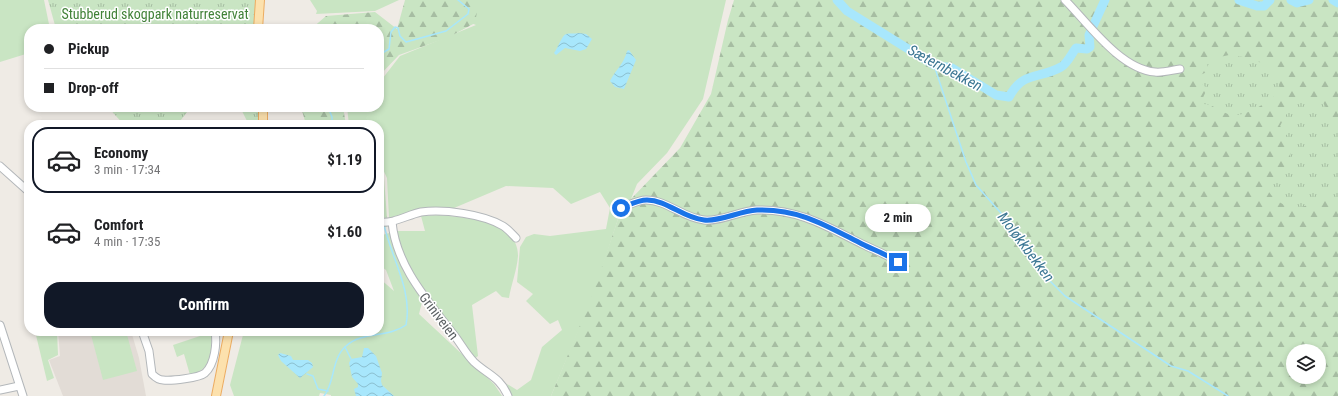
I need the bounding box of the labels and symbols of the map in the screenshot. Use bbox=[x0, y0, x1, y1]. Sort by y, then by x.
park label: Stubberud skogpark naturreservat bbox=[61, 6, 249, 22]
water label: Sæternbekken bbox=[905, 41, 985, 95]
route start bbox=[612, 199, 630, 217]
callout: 2 min bbox=[865, 204, 931, 232]
water label: Moløkkbekken bbox=[994, 209, 1058, 285]
route end bbox=[889, 253, 907, 271]
street label: Griniveien bbox=[416, 289, 462, 343]

